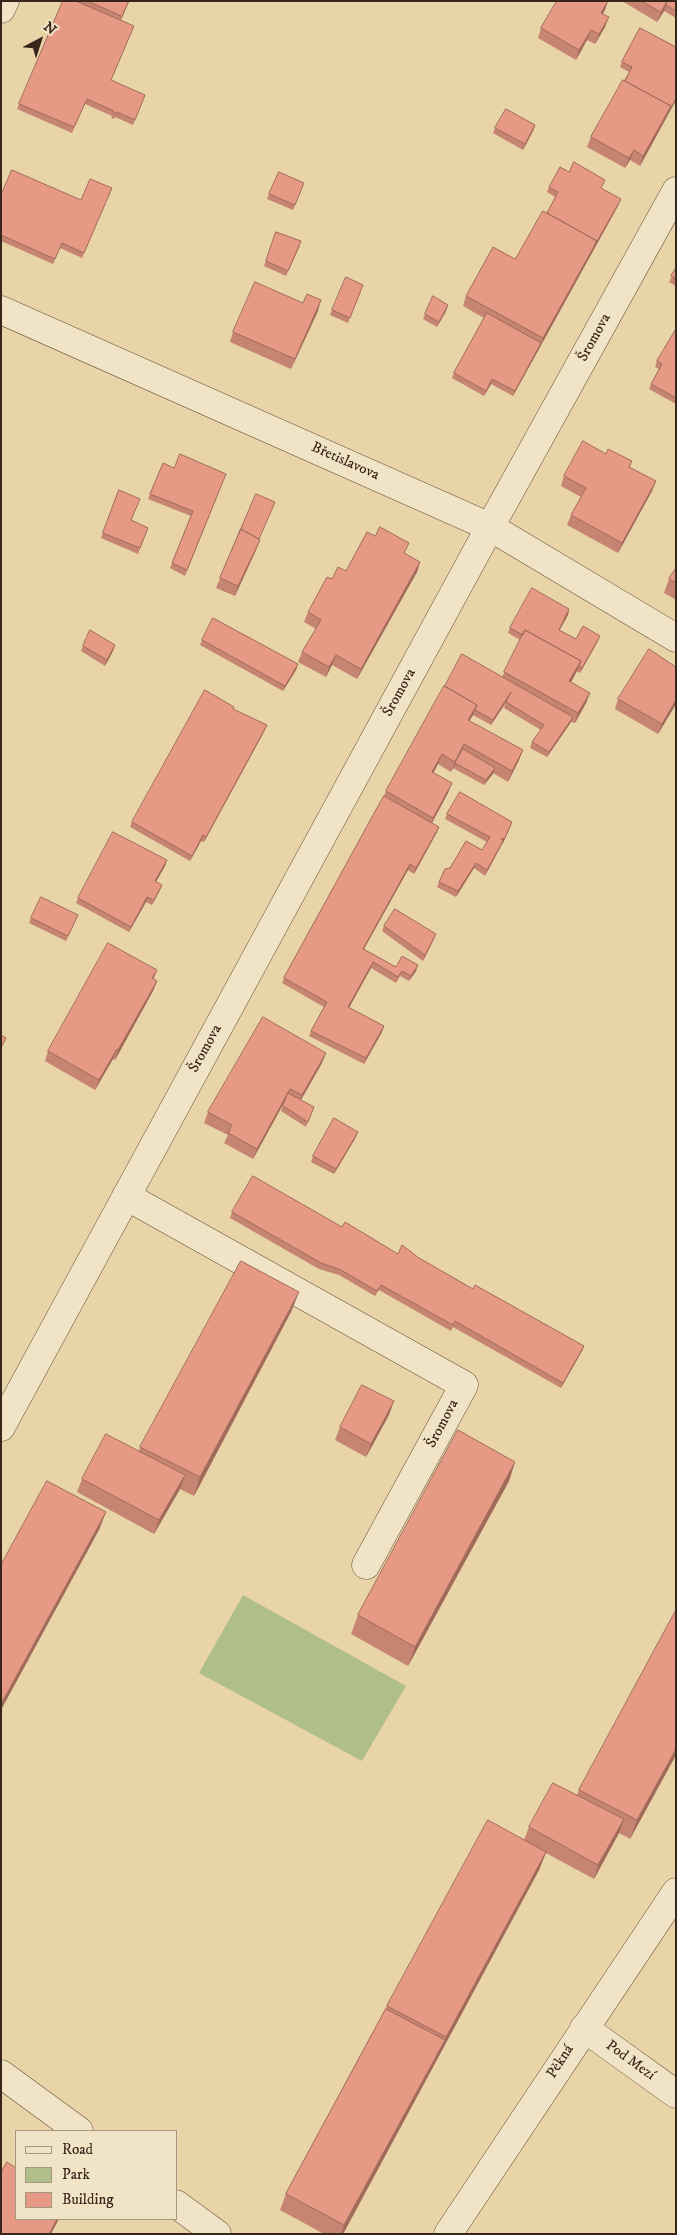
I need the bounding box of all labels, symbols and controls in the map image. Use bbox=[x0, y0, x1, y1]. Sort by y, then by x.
north arrow bbox=[15, 15, 65, 65]
text: N bbox=[39, 18, 60, 39]
street label: Šromova bbox=[574, 311, 616, 365]
street label: Břetislavova bbox=[308, 439, 382, 485]
street label: Šromova bbox=[379, 666, 421, 720]
street label: Šromova bbox=[185, 1022, 227, 1076]
street label: Šromova bbox=[423, 1397, 463, 1451]
street label: Pod Mezí bbox=[602, 2037, 658, 2085]
street label: Pěkná bbox=[544, 2042, 578, 2082]
legend bbox=[15, 2130, 178, 2220]
text: Road bbox=[62, 2140, 93, 2159]
text: Park bbox=[62, 2165, 90, 2184]
text: Building bbox=[62, 2190, 114, 2209]

